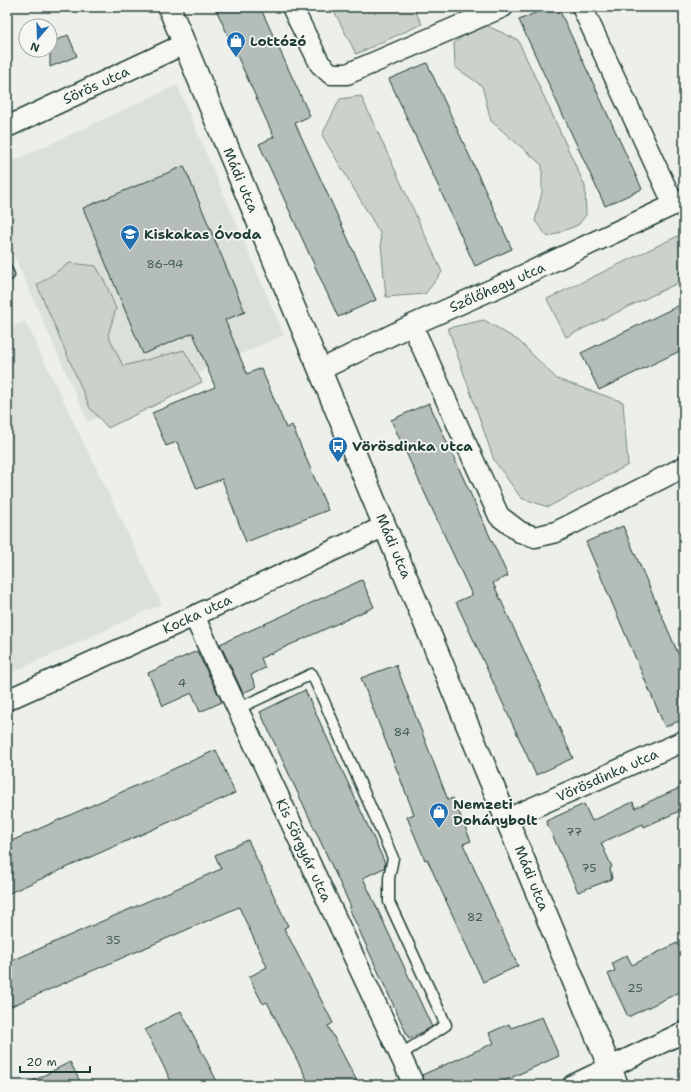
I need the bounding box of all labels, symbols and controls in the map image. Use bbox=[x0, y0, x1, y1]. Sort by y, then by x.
north arrow bbox=[18, 18, 58, 58]
shop icon: Lottózó bbox=[225, 30, 247, 58]
place label: Lottózó bbox=[250, 32, 306, 50]
text: N bbox=[28, 38, 41, 55]
street label: Sörös utca bbox=[60, 62, 132, 108]
street label: Mádi utca bbox=[219, 145, 263, 215]
school or university icon: Kiskakas Óvoda bbox=[119, 223, 141, 251]
place label: Kiskakas Óvoda bbox=[144, 225, 262, 243]
house number: 86-94 bbox=[147, 256, 183, 272]
street label: Szőlőhegy utca bbox=[446, 258, 548, 316]
bus stop icon: Vörösdinka utca bbox=[327, 435, 349, 463]
place label: Vörösdinka utca bbox=[352, 437, 473, 455]
street label: Mádi utca bbox=[372, 511, 416, 581]
street label: Kocka utca bbox=[160, 590, 235, 638]
house number: 4 bbox=[178, 675, 186, 691]
house number: 84 bbox=[394, 724, 410, 740]
street label: Vörösdinka utca bbox=[553, 744, 661, 806]
place label: Nemzeti Dohánybolt bbox=[453, 795, 538, 829]
street label: Kis Sörgyár utca bbox=[272, 796, 336, 905]
shop icon: Nemzeti Dohánybolt bbox=[428, 801, 450, 829]
house number: 77 bbox=[566, 824, 582, 840]
street label: Mádi utca bbox=[511, 843, 553, 914]
house number: 75 bbox=[581, 860, 597, 876]
house number: 82 bbox=[467, 909, 483, 925]
house number: 35 bbox=[105, 932, 121, 948]
house number: 25 bbox=[627, 980, 643, 996]
scale bar bbox=[20, 1048, 90, 1074]
text: 20 m bbox=[26, 1054, 57, 1070]

